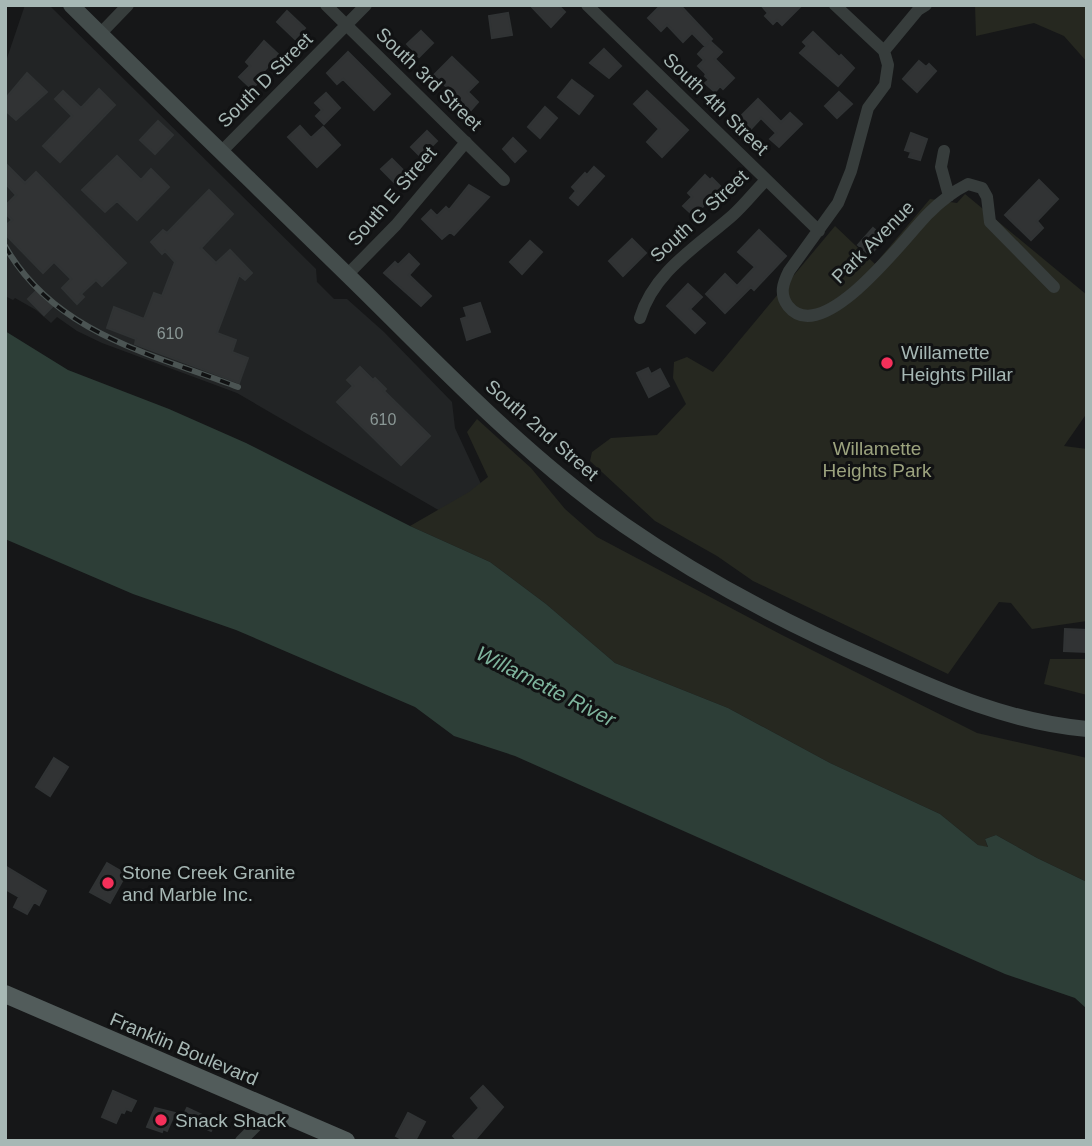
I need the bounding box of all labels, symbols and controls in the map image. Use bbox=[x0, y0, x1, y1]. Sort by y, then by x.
street label: South 3rd Street bbox=[372, 23, 487, 135]
street label: South D Street bbox=[214, 28, 317, 131]
street label: South 4th Street bbox=[659, 49, 773, 160]
street label: South E Street bbox=[344, 142, 441, 250]
street label: South G Street bbox=[646, 165, 753, 267]
street label: Park Avenue bbox=[828, 197, 918, 287]
house number: 610 bbox=[157, 325, 183, 342]
place label: Willamette Heights Pillar bbox=[901, 342, 1014, 385]
marker: Willamette Heights Pillar bbox=[879, 355, 895, 371]
street label: South 2nd Street bbox=[481, 375, 603, 485]
house number: 610 bbox=[370, 411, 396, 428]
park label: Willamette Heights Park bbox=[823, 438, 932, 481]
water label: Willamette River bbox=[473, 641, 620, 731]
place label: Stone Creek Granite and Marble Inc. bbox=[122, 862, 295, 905]
marker: Stone Creek Granite and Marble Inc. bbox=[100, 875, 116, 891]
street label: Franklin Boulevard bbox=[107, 1008, 261, 1090]
place label: Snack Shack bbox=[175, 1110, 286, 1131]
marker: Snack Shack bbox=[153, 1112, 169, 1128]

